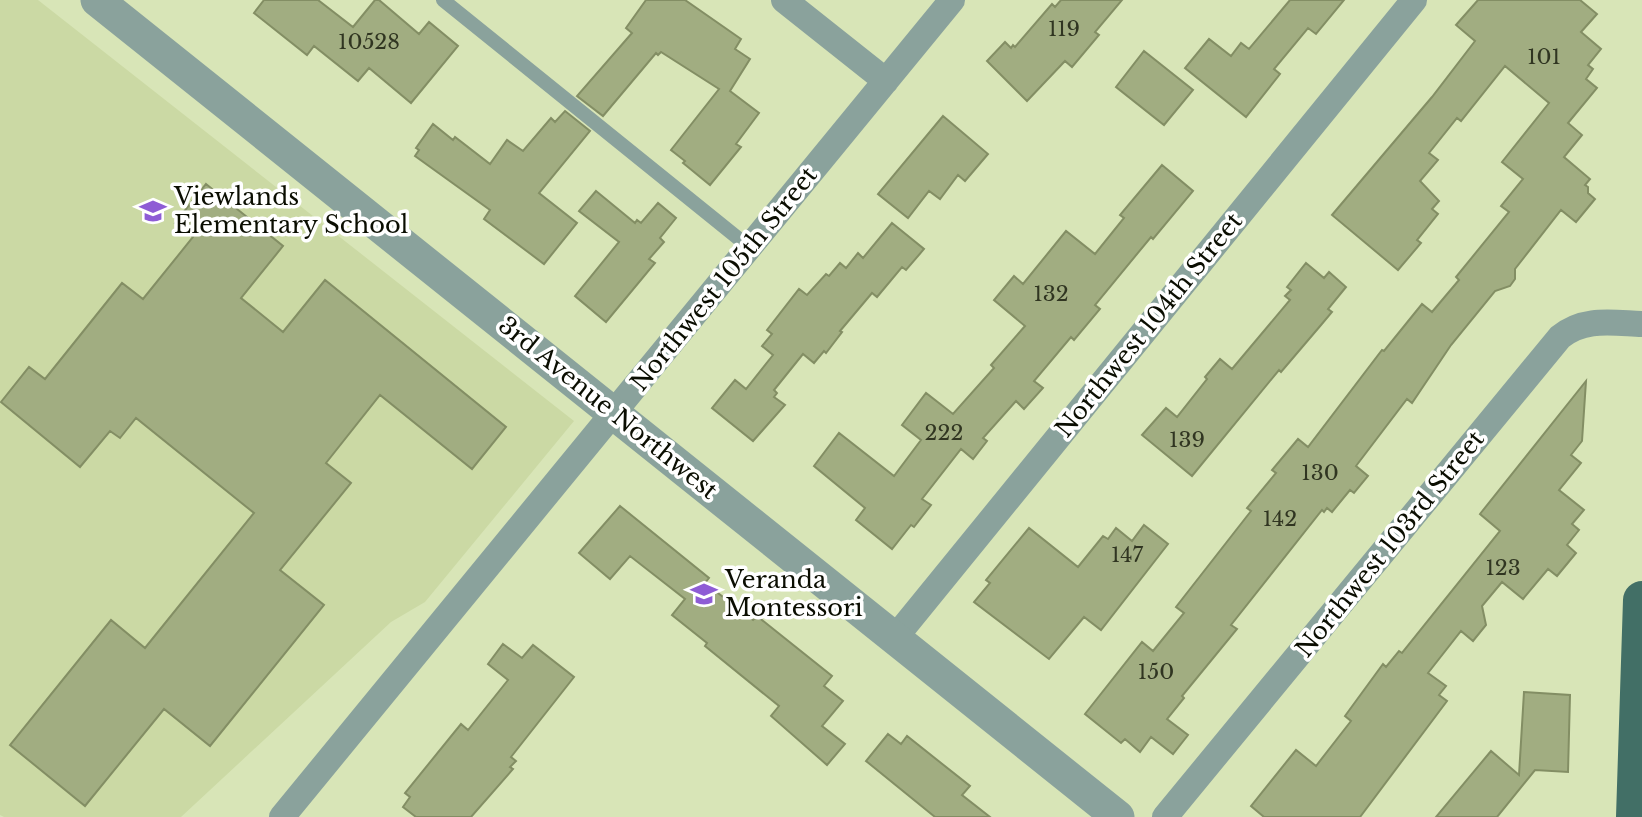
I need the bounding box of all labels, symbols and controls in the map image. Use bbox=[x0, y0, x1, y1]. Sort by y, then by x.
house number: 119 bbox=[1048, 16, 1080, 42]
house number: 10528 bbox=[338, 29, 400, 55]
house number: 101 bbox=[1527, 44, 1561, 70]
street label: Northwest 105th Street bbox=[624, 161, 823, 397]
place label: Viewlands Elementary School bbox=[173, 182, 409, 239]
school or university icon: Viewlands Elementary School bbox=[138, 196, 168, 226]
street label: Northwest 104th Street bbox=[1049, 207, 1248, 443]
house number: 132 bbox=[1033, 281, 1069, 307]
street label: 3rd Avenue Northwest bbox=[493, 310, 724, 505]
house number: 222 bbox=[925, 420, 963, 446]
street label: Northwest 103rd Street bbox=[1289, 425, 1490, 663]
house number: 139 bbox=[1169, 427, 1205, 453]
house number: 130 bbox=[1301, 460, 1339, 486]
house number: 142 bbox=[1263, 506, 1297, 532]
house number: 147 bbox=[1111, 542, 1144, 568]
house number: 123 bbox=[1485, 555, 1521, 581]
place label: Veranda Montessori bbox=[724, 565, 863, 622]
school or university icon: Veranda Montessori bbox=[689, 579, 719, 609]
house number: 150 bbox=[1138, 659, 1174, 685]

